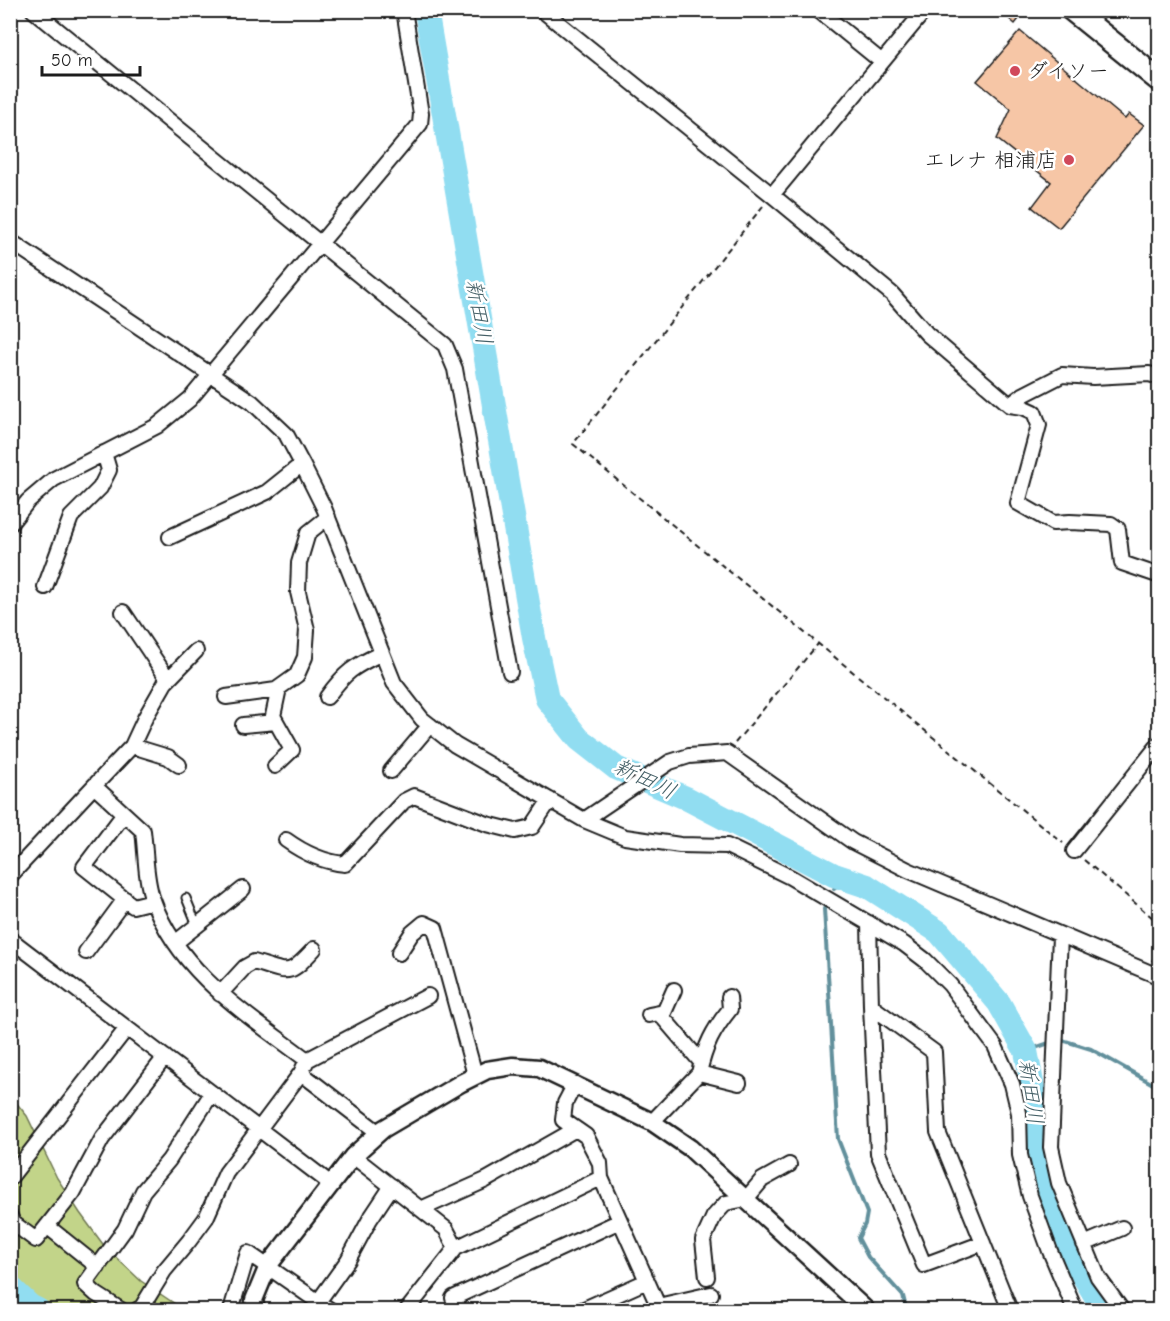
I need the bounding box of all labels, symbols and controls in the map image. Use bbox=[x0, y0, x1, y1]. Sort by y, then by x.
scale bar bbox=[42, 39, 140, 77]
text: 50 m bbox=[51, 50, 93, 71]
place label: ダイソー bbox=[1027, 59, 1109, 83]
marker: ダイソー bbox=[1008, 64, 1022, 78]
place label: エレナ 相浦店 bbox=[924, 148, 1057, 172]
marker: エレナ 相浦店 bbox=[1062, 153, 1076, 167]
water label: 新田川 bbox=[460, 277, 498, 347]
water label: 新田川 bbox=[610, 753, 680, 805]
water label: 新田川 bbox=[1014, 1058, 1048, 1126]

